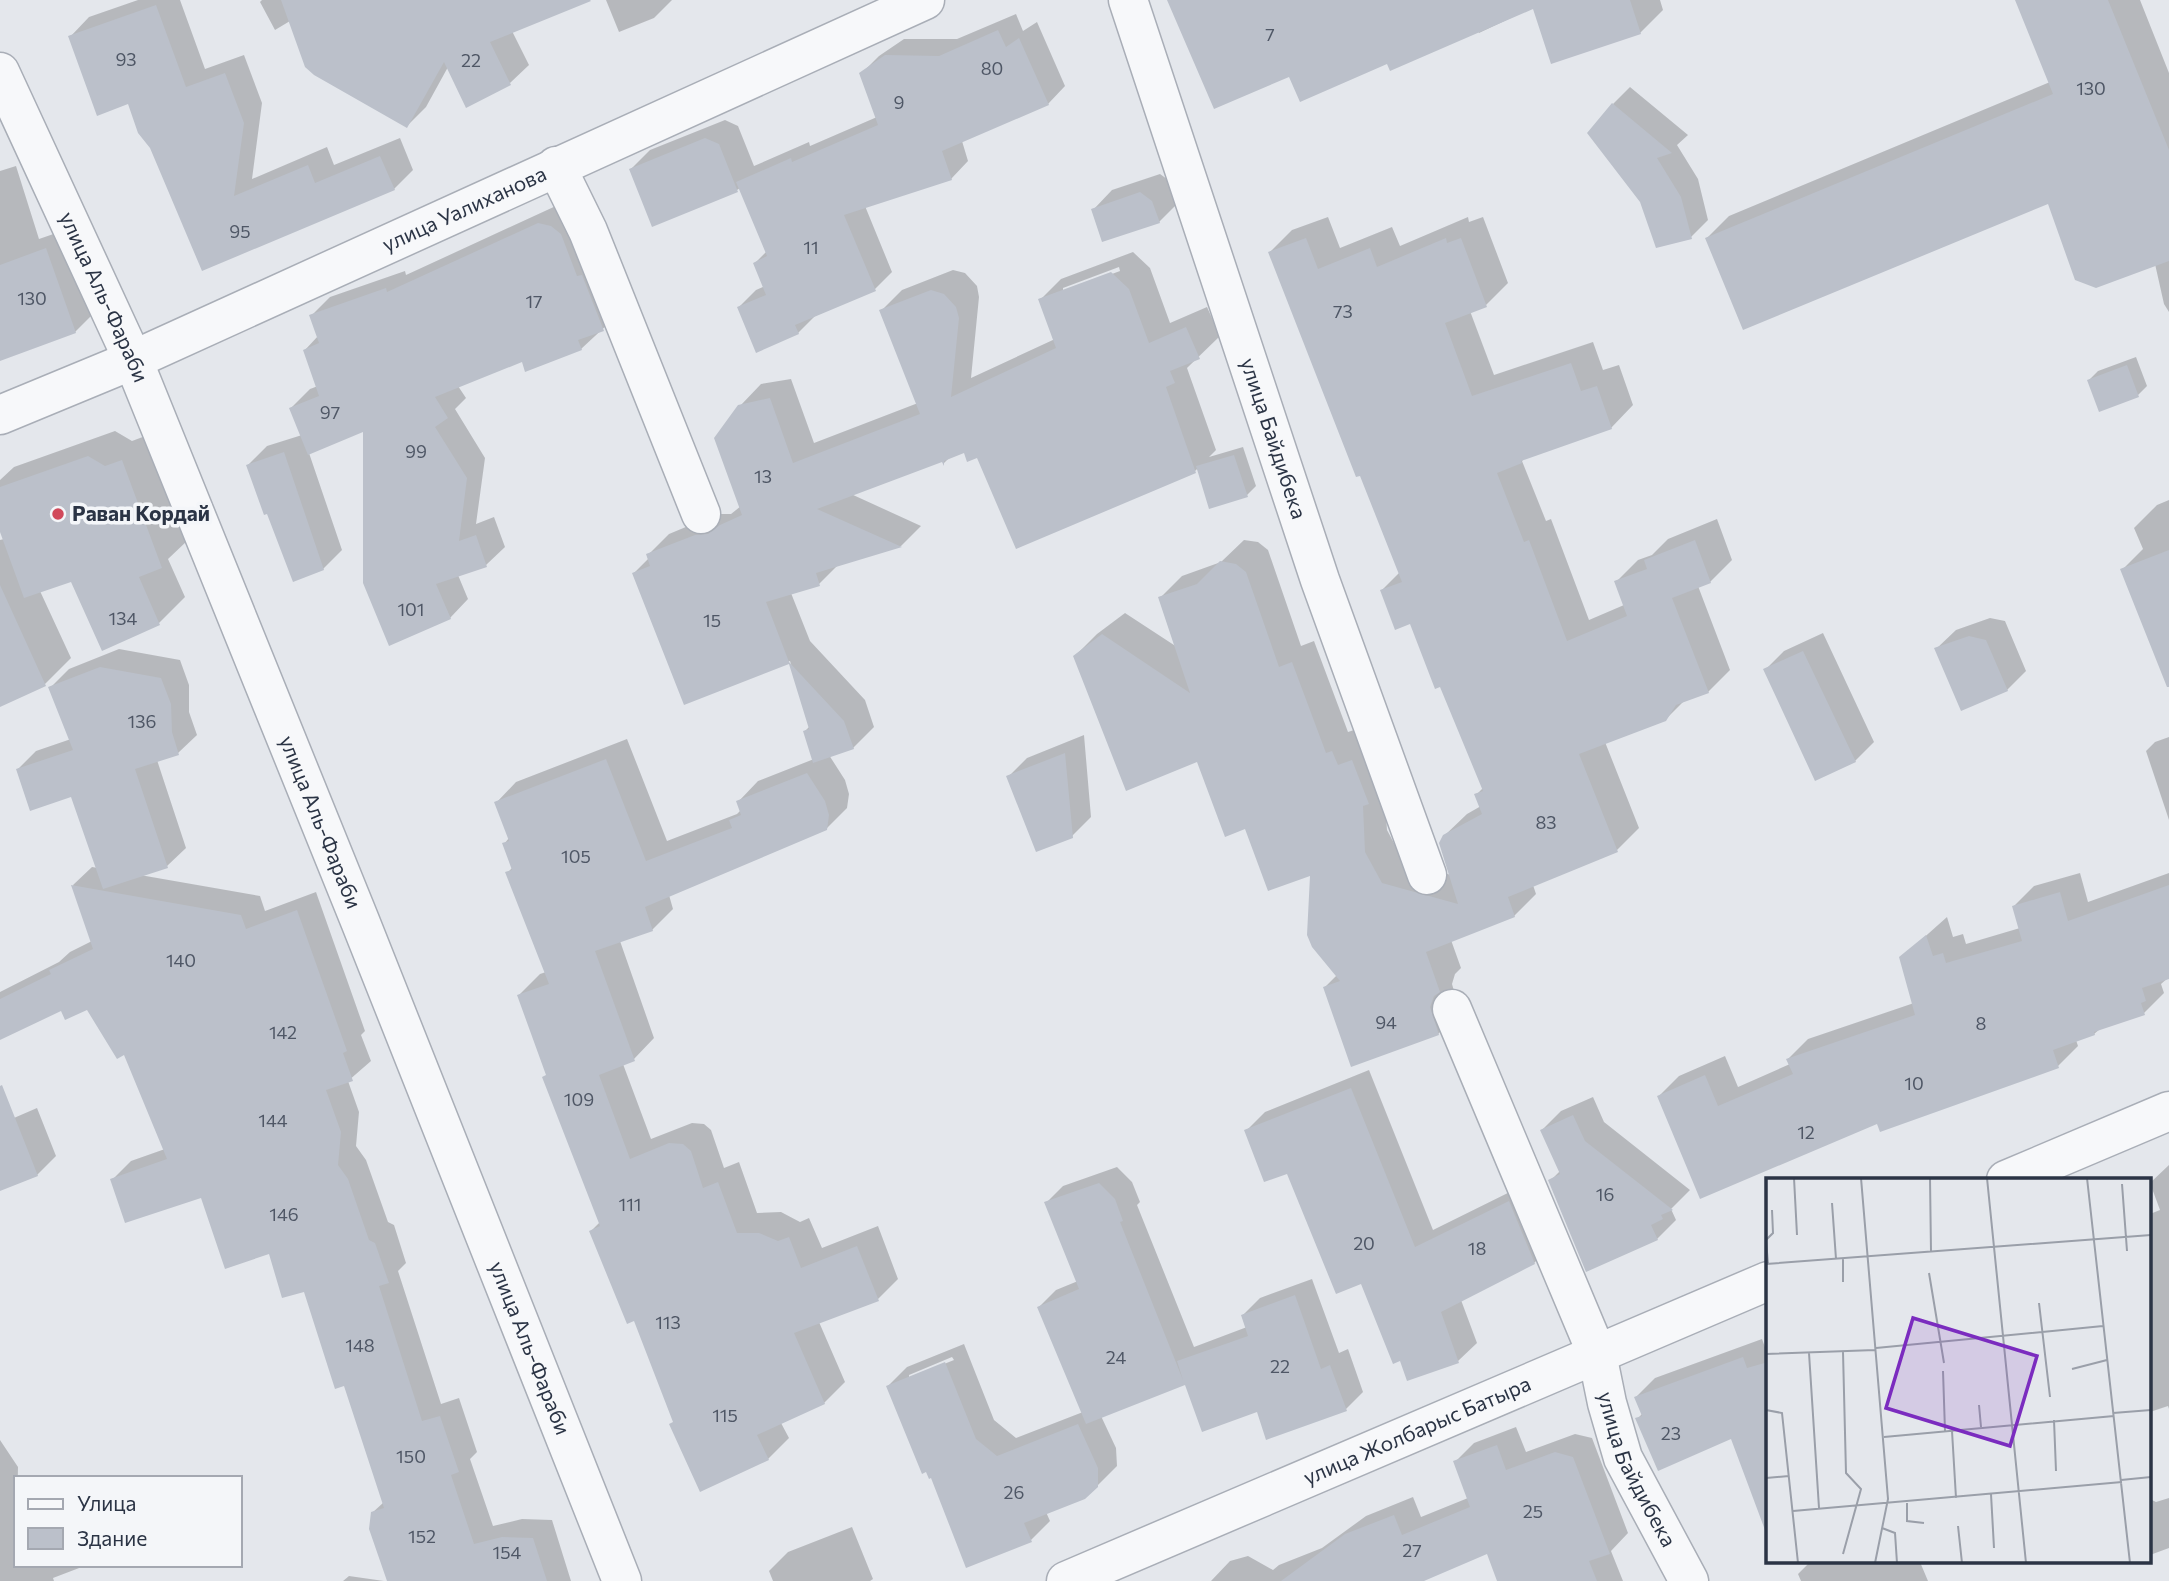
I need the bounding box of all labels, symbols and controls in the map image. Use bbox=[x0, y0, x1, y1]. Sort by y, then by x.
house number: 7 bbox=[1265, 23, 1275, 45]
house number: 93 bbox=[115, 48, 137, 70]
house number: 22 bbox=[461, 49, 481, 71]
house number: 80 bbox=[981, 57, 1003, 79]
house number: 130 bbox=[2076, 77, 2106, 99]
house number: 9 bbox=[894, 91, 904, 113]
street label: улица Уалиханова bbox=[378, 160, 550, 256]
street label: улица Аль-Фараби bbox=[55, 207, 155, 386]
house number: 95 bbox=[229, 220, 251, 242]
house number: 11 bbox=[803, 236, 819, 258]
house number: 130 bbox=[17, 287, 47, 309]
house number: 17 bbox=[525, 290, 543, 312]
house number: 73 bbox=[1333, 300, 1353, 322]
street label: улица Байдибека bbox=[1236, 354, 1313, 522]
house number: 97 bbox=[320, 401, 340, 423]
house number: 99 bbox=[405, 440, 427, 462]
house number: 13 bbox=[754, 465, 772, 487]
place label: Раван Кордай bbox=[72, 500, 210, 525]
marker: Раван Кордай bbox=[50, 506, 66, 522]
house number: 101 bbox=[397, 598, 425, 620]
house number: 134 bbox=[109, 607, 138, 629]
house number: 15 bbox=[703, 609, 721, 631]
house number: 136 bbox=[128, 710, 156, 732]
street label: улица Аль-Фараби bbox=[275, 732, 368, 912]
house number: 83 bbox=[1535, 811, 1557, 833]
house number: 105 bbox=[561, 845, 591, 867]
house number: 140 bbox=[166, 949, 196, 971]
house number: 94 bbox=[1375, 1011, 1397, 1033]
house number: 8 bbox=[1976, 1012, 1987, 1034]
house number: 142 bbox=[269, 1021, 297, 1043]
house number: 10 bbox=[1904, 1072, 1924, 1094]
house number: 109 bbox=[564, 1088, 594, 1110]
house number: 144 bbox=[258, 1109, 288, 1131]
house number: 12 bbox=[1797, 1121, 1815, 1143]
inset map bbox=[1766, 1178, 2152, 1564]
house number: 16 bbox=[1596, 1183, 1614, 1205]
house number: 111 bbox=[618, 1193, 642, 1215]
house number: 146 bbox=[269, 1203, 299, 1225]
house number: 20 bbox=[1353, 1232, 1375, 1254]
house number: 18 bbox=[1468, 1237, 1486, 1259]
street label: улица Аль-Фараби bbox=[485, 1257, 577, 1438]
house number: 113 bbox=[655, 1311, 681, 1333]
house number: 148 bbox=[345, 1334, 375, 1356]
house number: 24 bbox=[1106, 1346, 1126, 1368]
house number: 22 bbox=[1270, 1355, 1290, 1377]
street label: улица Жолбарыс Батыра bbox=[1299, 1370, 1534, 1489]
street label: улица Байдибека bbox=[1594, 1389, 1682, 1551]
house number: 115 bbox=[712, 1404, 738, 1426]
house number: 23 bbox=[1661, 1422, 1681, 1444]
house number: 150 bbox=[396, 1445, 426, 1467]
legend bbox=[14, 1476, 242, 1567]
house number: 26 bbox=[1004, 1481, 1024, 1503]
text: Улица bbox=[77, 1490, 136, 1515]
house number: 25 bbox=[1523, 1500, 1543, 1522]
text: Здание bbox=[77, 1525, 147, 1550]
house number: 152 bbox=[408, 1525, 436, 1547]
house number: 27 bbox=[1402, 1539, 1422, 1561]
house number: 154 bbox=[493, 1541, 522, 1563]

